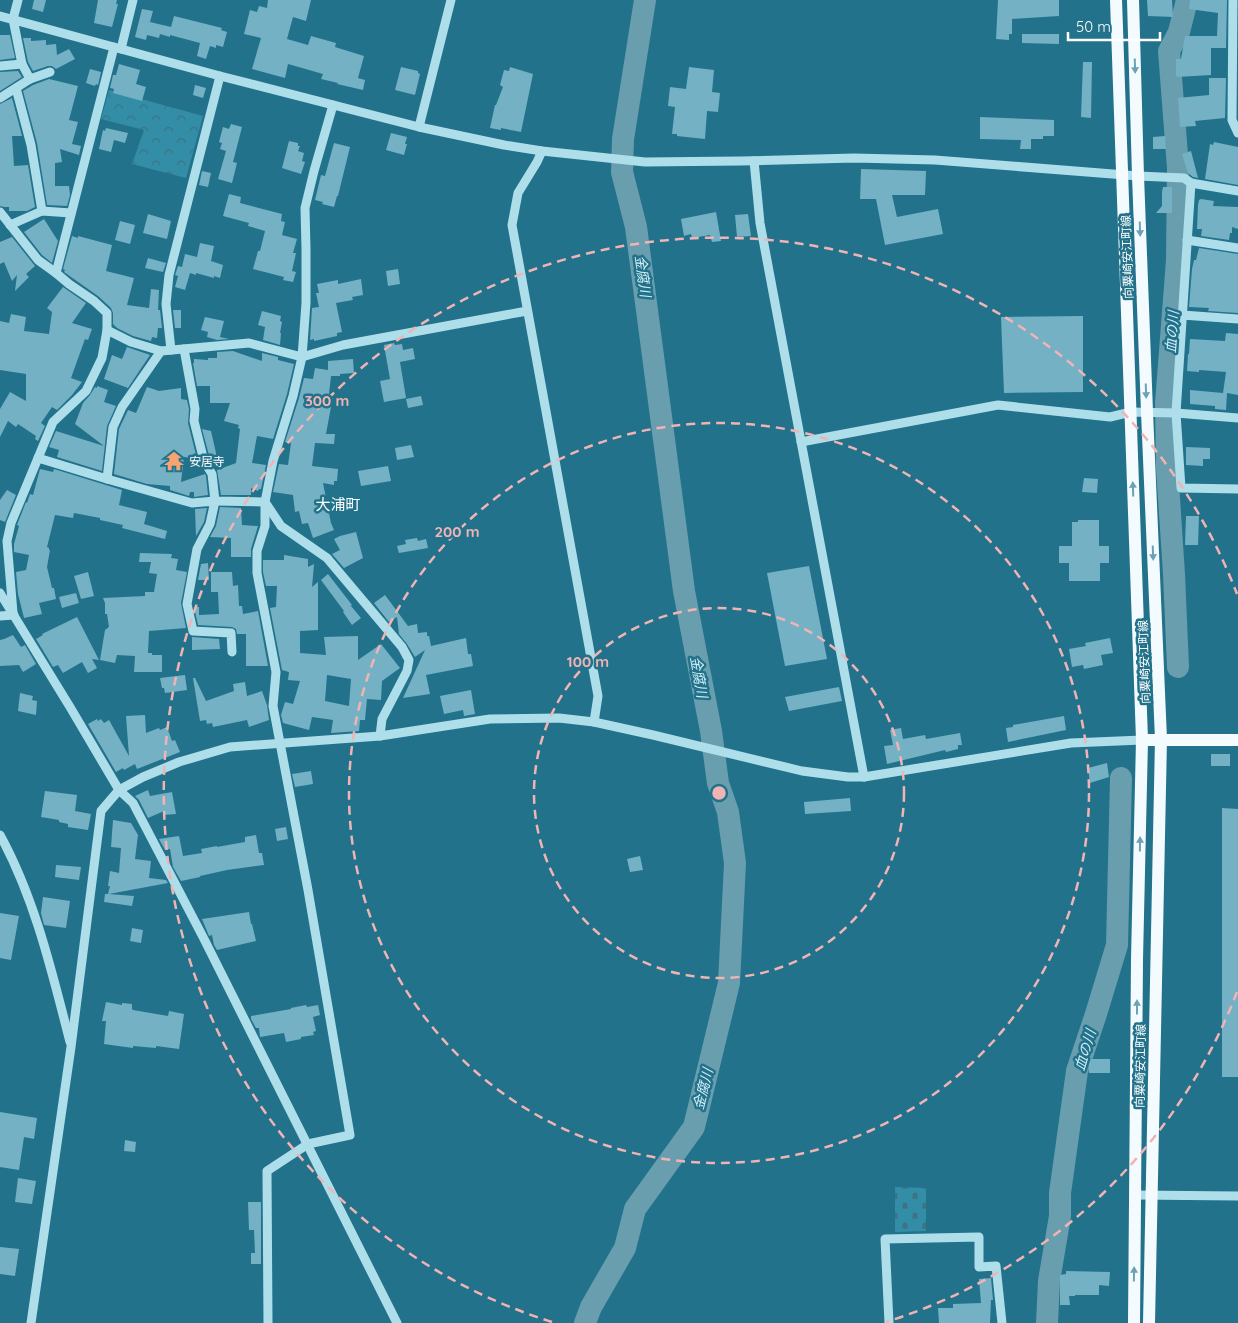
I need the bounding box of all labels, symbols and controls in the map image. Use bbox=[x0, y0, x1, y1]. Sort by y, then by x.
scale bar bbox=[1068, 10, 1160, 42]
text: 50 m bbox=[1076, 17, 1111, 36]
one-way arrow bbox=[1131, 58, 1139, 74]
street label: 向粟崎安江町線 bbox=[1118, 215, 1136, 299]
one-way arrow bbox=[1136, 221, 1144, 237]
water label: 金腐川 bbox=[631, 254, 655, 300]
water label: 血の川 bbox=[1162, 308, 1183, 354]
one-way arrow bbox=[1142, 383, 1150, 399]
text: 300 m bbox=[305, 391, 349, 410]
temple icon: 安居寺 bbox=[163, 450, 185, 472]
place label: 安居寺 bbox=[189, 454, 225, 469]
one-way arrow bbox=[1129, 481, 1137, 497]
district label: 大浦町 bbox=[315, 495, 361, 514]
text: 200 m bbox=[435, 522, 480, 541]
one-way arrow bbox=[1149, 546, 1157, 562]
street label: 向粟崎安江町線 bbox=[1135, 620, 1153, 704]
text: 100 m bbox=[567, 652, 609, 671]
water label: 金腐川 bbox=[686, 655, 712, 701]
centre of rings bbox=[710, 784, 728, 802]
one-way arrow bbox=[1136, 836, 1144, 852]
one-way arrow bbox=[1133, 999, 1141, 1015]
street label: 向粟崎安江町線 bbox=[1132, 1024, 1148, 1108]
water label: 血の川 bbox=[1070, 1025, 1100, 1073]
water label: 金腐川 bbox=[689, 1065, 717, 1112]
one-way arrow bbox=[1130, 1266, 1138, 1282]

